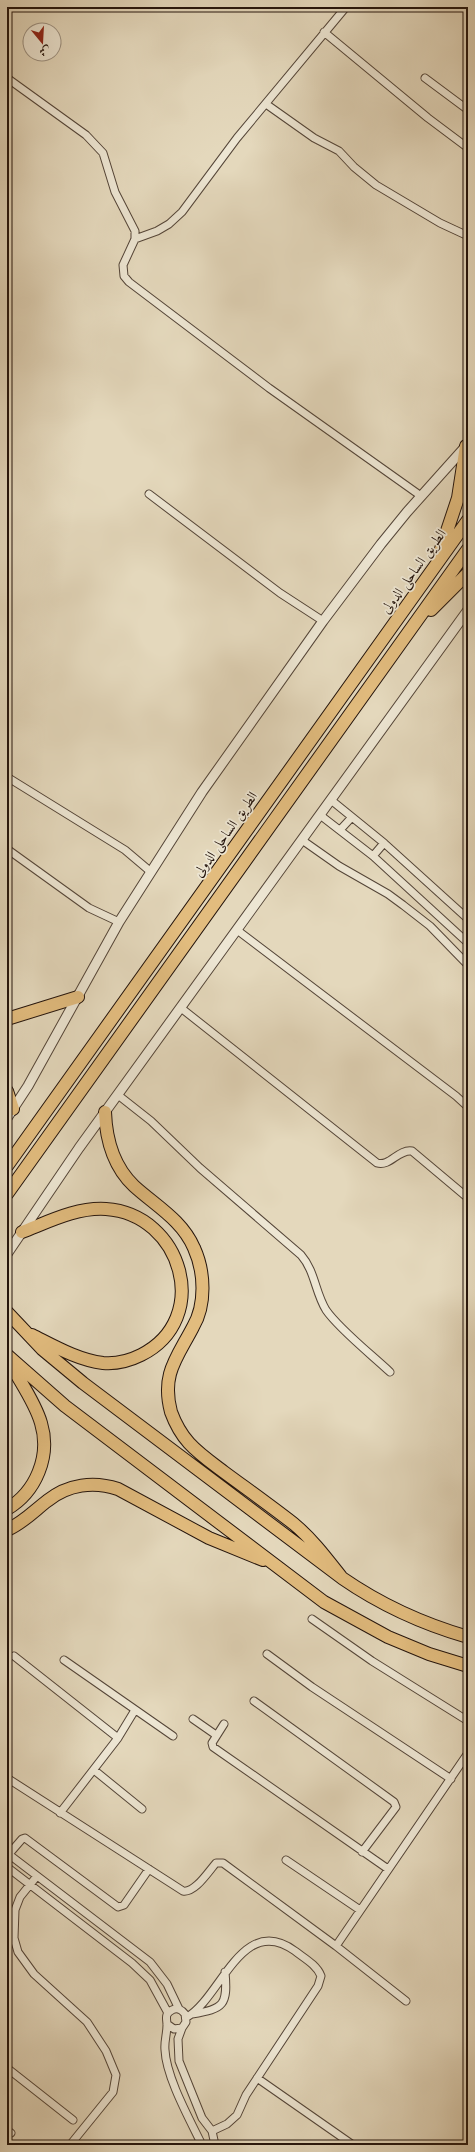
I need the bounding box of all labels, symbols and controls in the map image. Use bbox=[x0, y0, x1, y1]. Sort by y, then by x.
north arrow bbox=[22, 22, 62, 62]
text: ش bbox=[37, 42, 52, 60]
street label: الطريق الساحلى الدولى bbox=[376, 525, 451, 617]
street label: الطريق الساحلى الدولى bbox=[189, 788, 262, 881]

